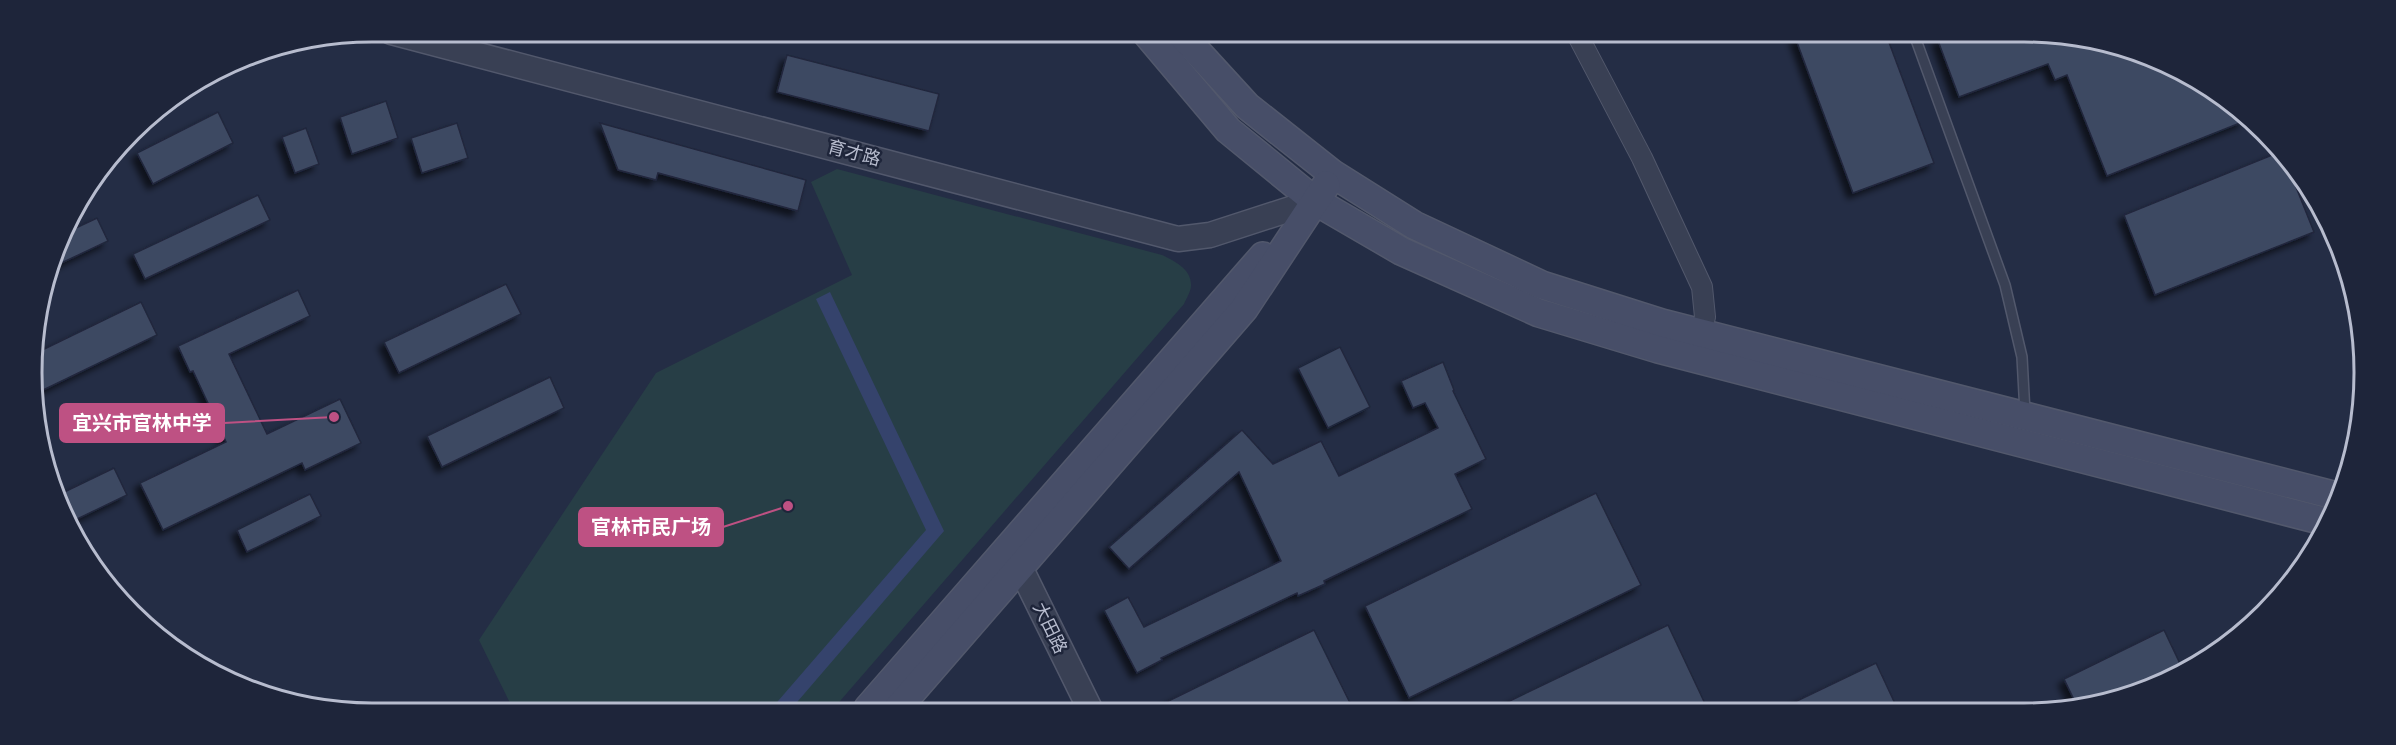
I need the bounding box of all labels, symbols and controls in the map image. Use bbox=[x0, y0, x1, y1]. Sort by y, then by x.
street label: 育才路 bbox=[825, 135, 883, 171]
callout: 宜兴市官林中学 bbox=[60, 404, 224, 442]
text: 宜兴市官林中学 bbox=[72, 411, 212, 435]
callout: 官林市民广场 bbox=[579, 508, 723, 546]
text: 官林市民广场 bbox=[591, 515, 711, 539]
street label: 大田路 bbox=[1028, 599, 1072, 657]

